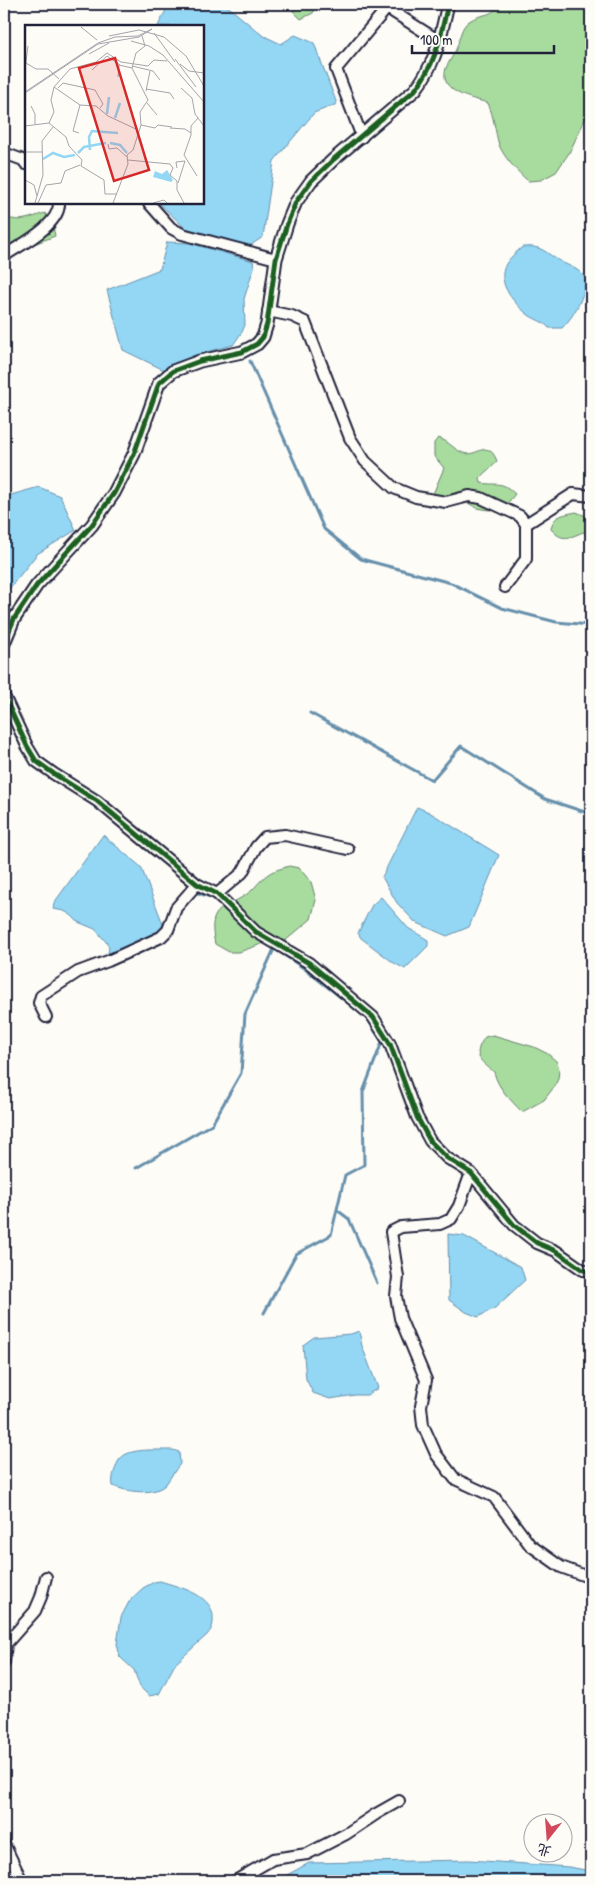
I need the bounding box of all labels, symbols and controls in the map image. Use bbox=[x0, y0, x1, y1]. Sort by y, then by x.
scale bar bbox=[412, 22, 555, 54]
inset map bbox=[25, 25, 204, 204]
text: 100 m bbox=[420, 29, 453, 50]
north arrow bbox=[522, 1812, 572, 1862]
text: 北 bbox=[535, 1840, 554, 1862]

